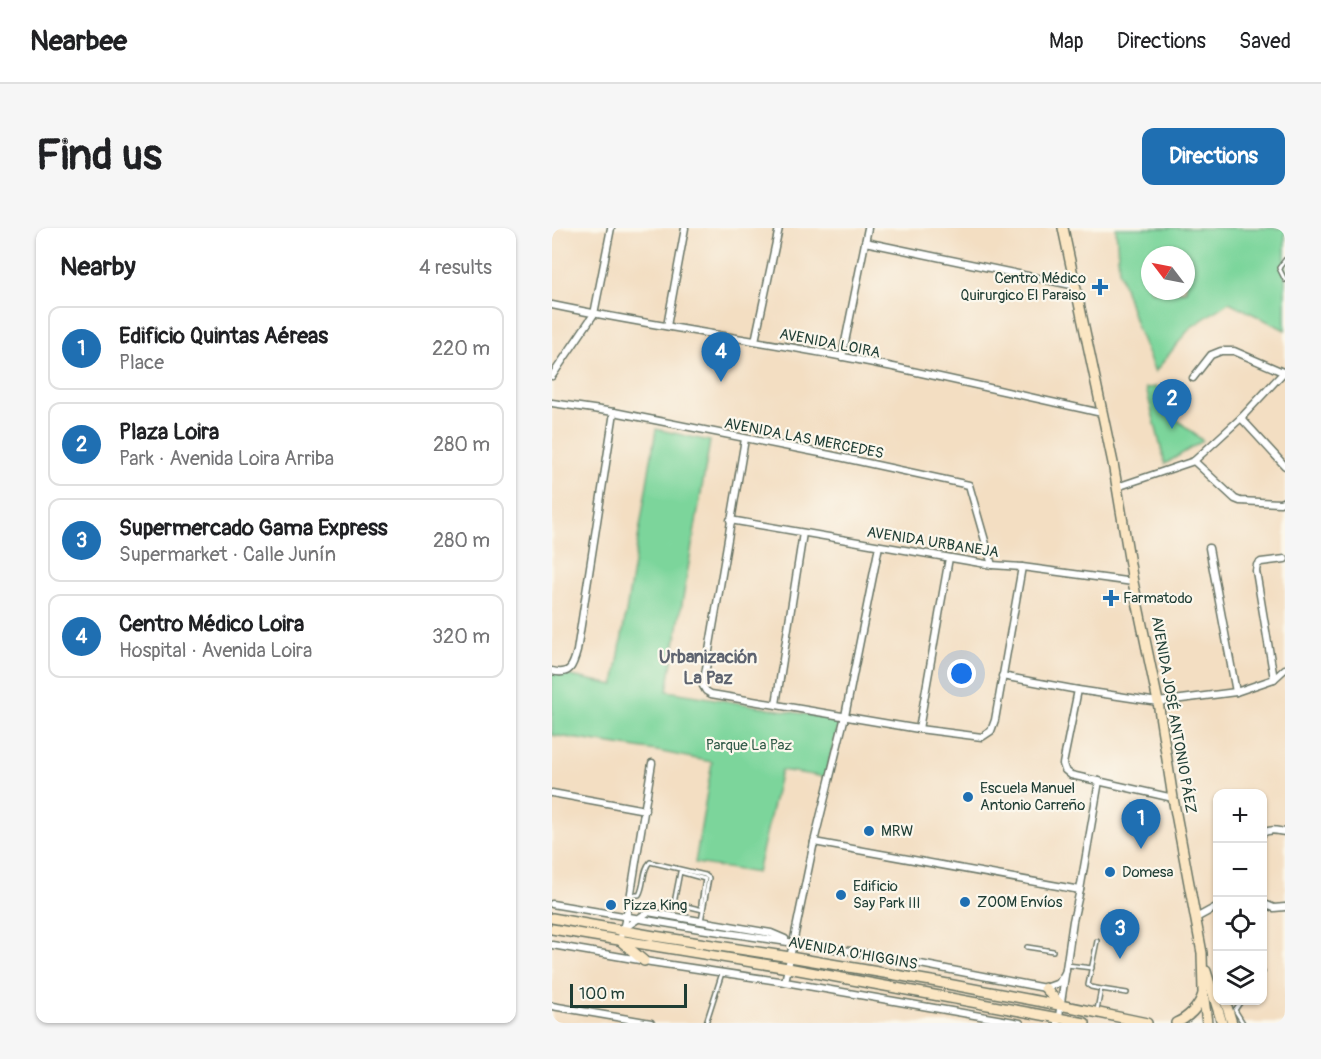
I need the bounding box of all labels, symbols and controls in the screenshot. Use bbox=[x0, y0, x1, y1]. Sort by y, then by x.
text: Nearbee bbox=[30, 24, 127, 59]
text: Map bbox=[1049, 28, 1084, 55]
text: Directions bbox=[1117, 28, 1206, 55]
text: Saved bbox=[1239, 28, 1291, 55]
button: Directions bbox=[1142, 128, 1285, 185]
text: Find us bbox=[36, 130, 162, 182]
north arrow bbox=[1141, 246, 1195, 300]
text: Nearby bbox=[60, 251, 136, 283]
text: 4 results bbox=[419, 255, 492, 280]
place label: Centro Médico Quirurgico El Paraiso bbox=[960, 269, 1086, 305]
marker: Centro Médico Quirurgico El Paraiso bbox=[1091, 278, 1109, 296]
text: Edificio Quintas Aéreas bbox=[119, 322, 328, 350]
street label: AVENIDA LOIRA bbox=[778, 324, 882, 363]
pin: 4 bbox=[702, 332, 740, 382]
text: 1 bbox=[78, 336, 85, 361]
text: 220 m bbox=[432, 336, 490, 361]
text: Place bbox=[119, 350, 164, 375]
pin: 2 bbox=[1152, 380, 1192, 429]
street label: AVENIDA LAS MERCEDES bbox=[723, 414, 885, 463]
text: Plaza Loira bbox=[119, 418, 219, 446]
text: 2 bbox=[76, 432, 87, 457]
text: 280 m bbox=[433, 432, 490, 457]
text: Park · Avenida Loira Arriba bbox=[119, 446, 334, 471]
text: Supermercado Gama Express bbox=[119, 514, 388, 542]
street label: AVENIDA URBANEJA bbox=[866, 523, 1001, 562]
text: 3 bbox=[76, 528, 87, 553]
text: 280 m bbox=[433, 528, 490, 553]
text: Supermarket · Calle Junín bbox=[119, 542, 336, 567]
place label: Farmatodo bbox=[1123, 589, 1193, 608]
marker: Farmatodo bbox=[1104, 591, 1118, 605]
text: Centro Médico Loira bbox=[119, 610, 304, 638]
street label: AVENIDA JOSÉ ANTONIO PÁEZ bbox=[1147, 615, 1200, 815]
text: 4 bbox=[76, 624, 87, 649]
text: 320 m bbox=[432, 624, 490, 649]
text: Hospital · Avenida Loira bbox=[119, 638, 312, 663]
district label: Urbanización La Paz bbox=[659, 646, 757, 690]
your location bbox=[947, 659, 976, 688]
park label: Parque La Paz bbox=[706, 736, 792, 755]
place label: Escuela Manuel Antonio Carreño bbox=[980, 779, 1085, 815]
map controls bbox=[1213, 789, 1267, 1005]
button: + bbox=[1213, 789, 1267, 843]
marker: Escuela Manuel Antonio Carreño bbox=[961, 790, 975, 804]
pin: 1 bbox=[1122, 800, 1160, 849]
place label: MRW bbox=[881, 822, 913, 841]
marker: MRW bbox=[862, 824, 876, 838]
button: − bbox=[1213, 843, 1267, 897]
place label: Domesa bbox=[1122, 863, 1173, 882]
marker: Domesa bbox=[1103, 865, 1117, 879]
place label: Edificio Say Park III bbox=[853, 877, 921, 913]
marker: Edificio Say Park III bbox=[834, 888, 848, 902]
place label: ZOOM Envíos bbox=[977, 893, 1063, 912]
marker: ZOOM Envíos bbox=[958, 895, 972, 909]
place label: Pizza King bbox=[623, 896, 687, 915]
button: locate bbox=[1213, 897, 1267, 951]
marker: Pizza King bbox=[604, 898, 618, 912]
pin: 3 bbox=[1100, 910, 1140, 959]
street label: AVENIDA O'HIGGINS bbox=[787, 933, 919, 974]
button: layers bbox=[1213, 951, 1267, 1005]
scale bar bbox=[570, 981, 687, 1008]
text: 100 m bbox=[579, 984, 625, 1004]

